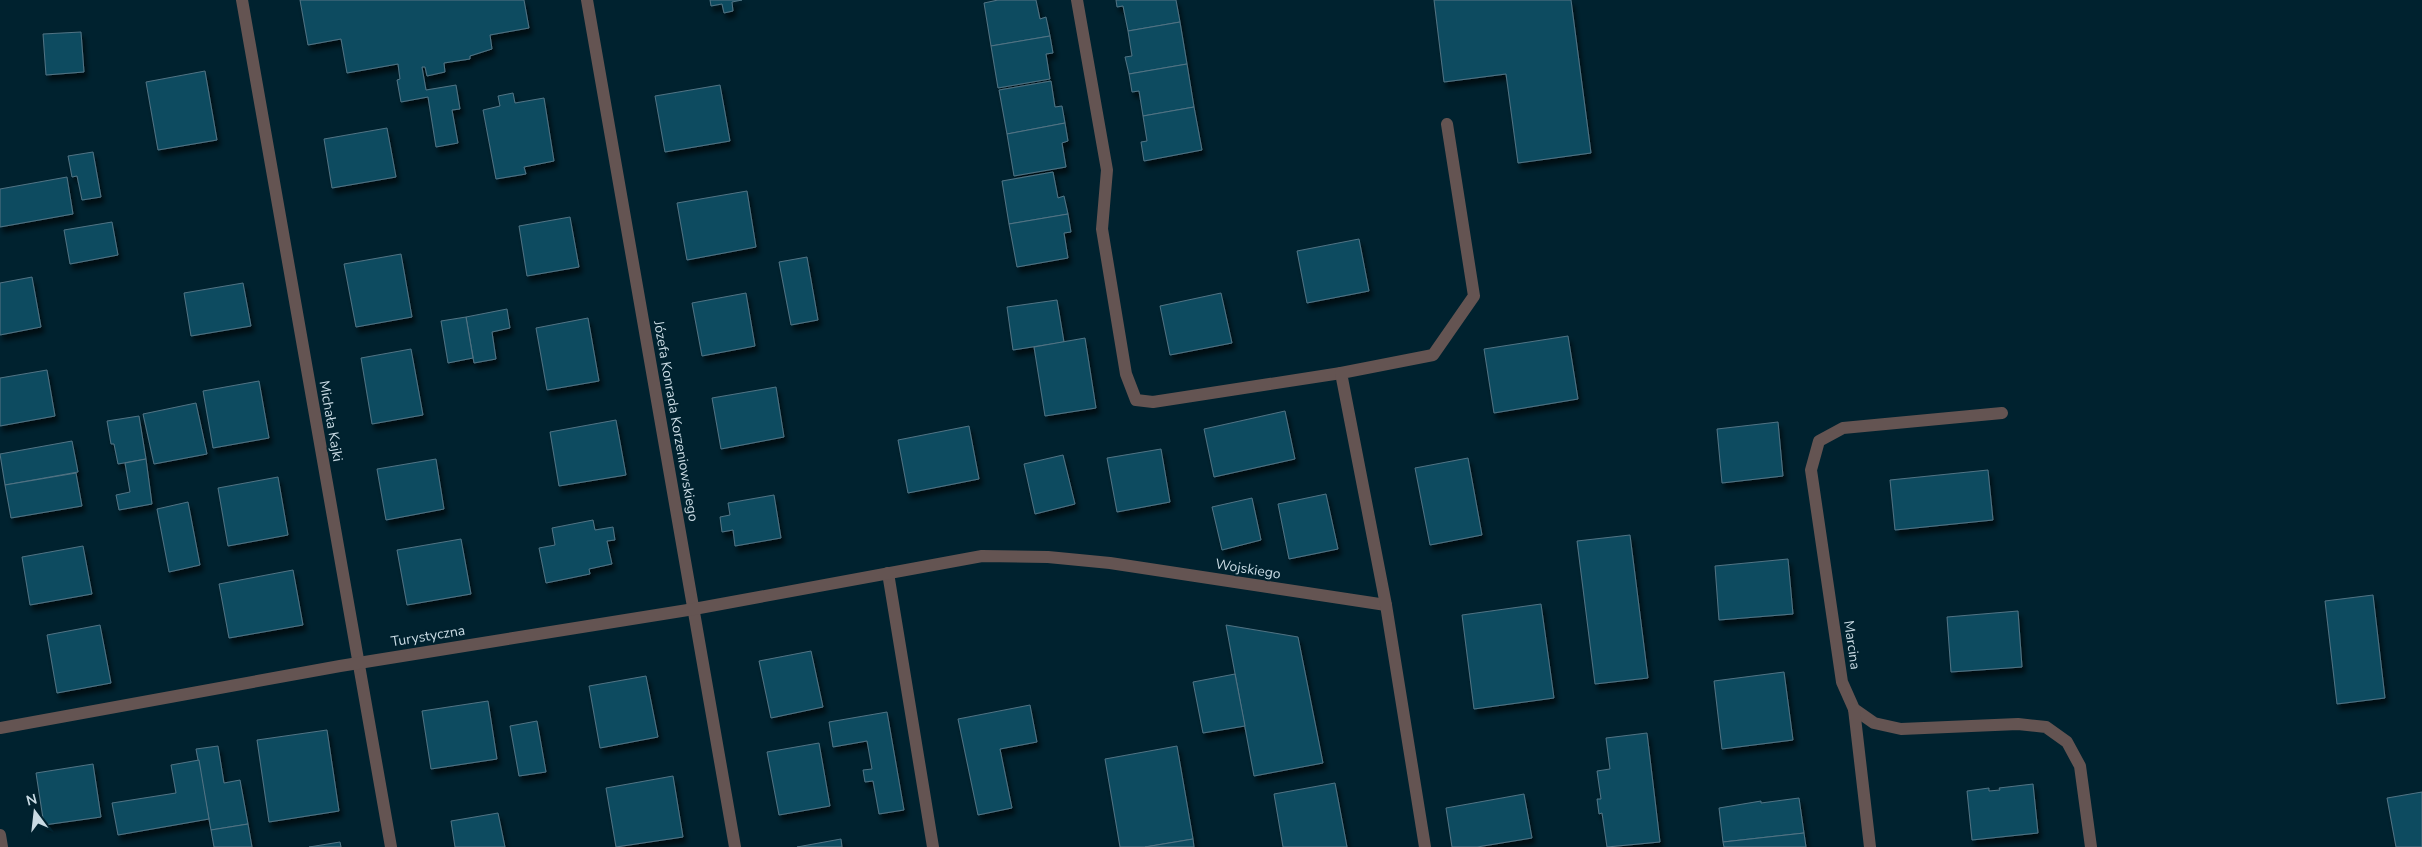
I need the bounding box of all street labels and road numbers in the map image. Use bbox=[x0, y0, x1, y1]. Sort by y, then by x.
street label: Józefa Konrada Korzeniowskiego bbox=[649, 318, 703, 523]
street label: Michała Kajki bbox=[315, 379, 347, 463]
street label: Wojskiego bbox=[1214, 554, 1282, 584]
street label: Marcina bbox=[1839, 619, 1865, 671]
street label: Turystyczna bbox=[390, 621, 466, 651]

